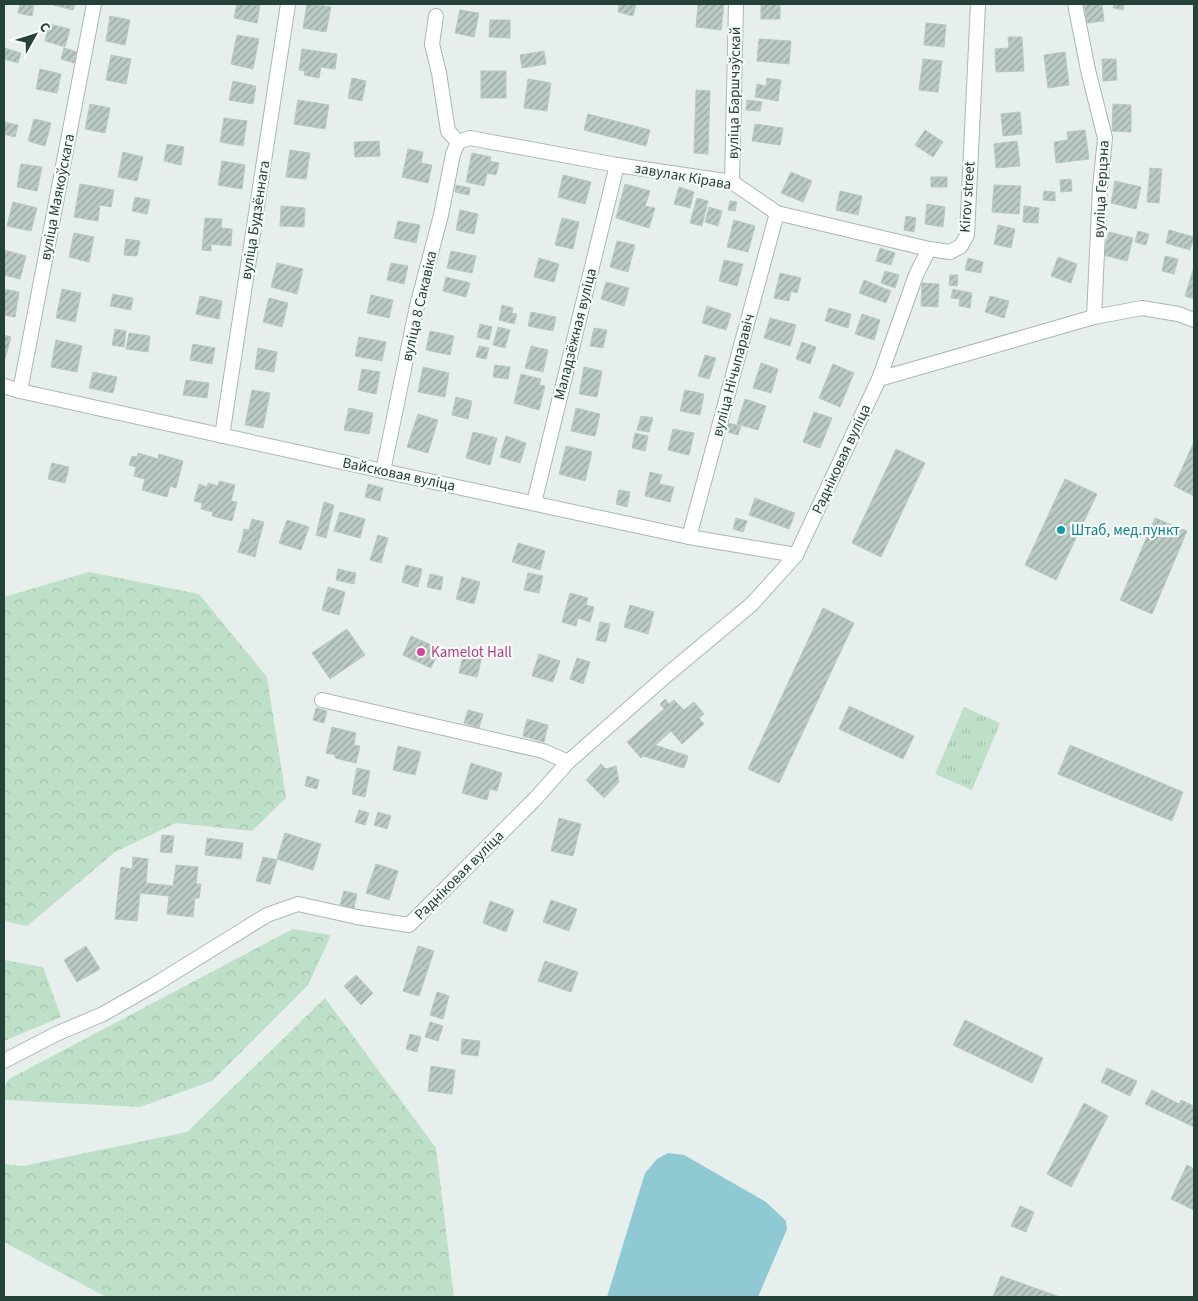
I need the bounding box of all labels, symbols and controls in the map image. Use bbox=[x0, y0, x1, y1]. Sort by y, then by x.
north arrow bbox=[10, 10, 60, 60]
text: С bbox=[34, 18, 55, 37]
street label: вуліца Баршчэўскай bbox=[723, 27, 746, 159]
street label: вуліца Маякоўскага bbox=[35, 132, 80, 262]
street label: вуліца Герцэна bbox=[1088, 140, 1115, 238]
street label: завулак Кірава bbox=[633, 158, 733, 195]
street label: вуліца Будзённага bbox=[236, 159, 275, 281]
street label: Kirov street bbox=[955, 161, 980, 233]
street label: вуліца 8 Сакавіка bbox=[397, 249, 442, 363]
street label: Маладзёжная вуліца bbox=[549, 266, 602, 402]
street label: вуліца Нічыпаравіч bbox=[707, 311, 760, 439]
street label: Радніковая вуліца bbox=[807, 401, 876, 517]
street label: Вайсковая вуліца bbox=[340, 452, 457, 497]
place label: Штаб, мeд.пункт bbox=[1071, 520, 1180, 541]
marker: Штаб, мeд.пункт bbox=[1055, 524, 1067, 536]
place label: Kamelot Hall bbox=[431, 642, 512, 663]
marker: Kamelot Hall bbox=[415, 646, 427, 658]
street label: Радніковая вуліца bbox=[410, 826, 509, 925]

